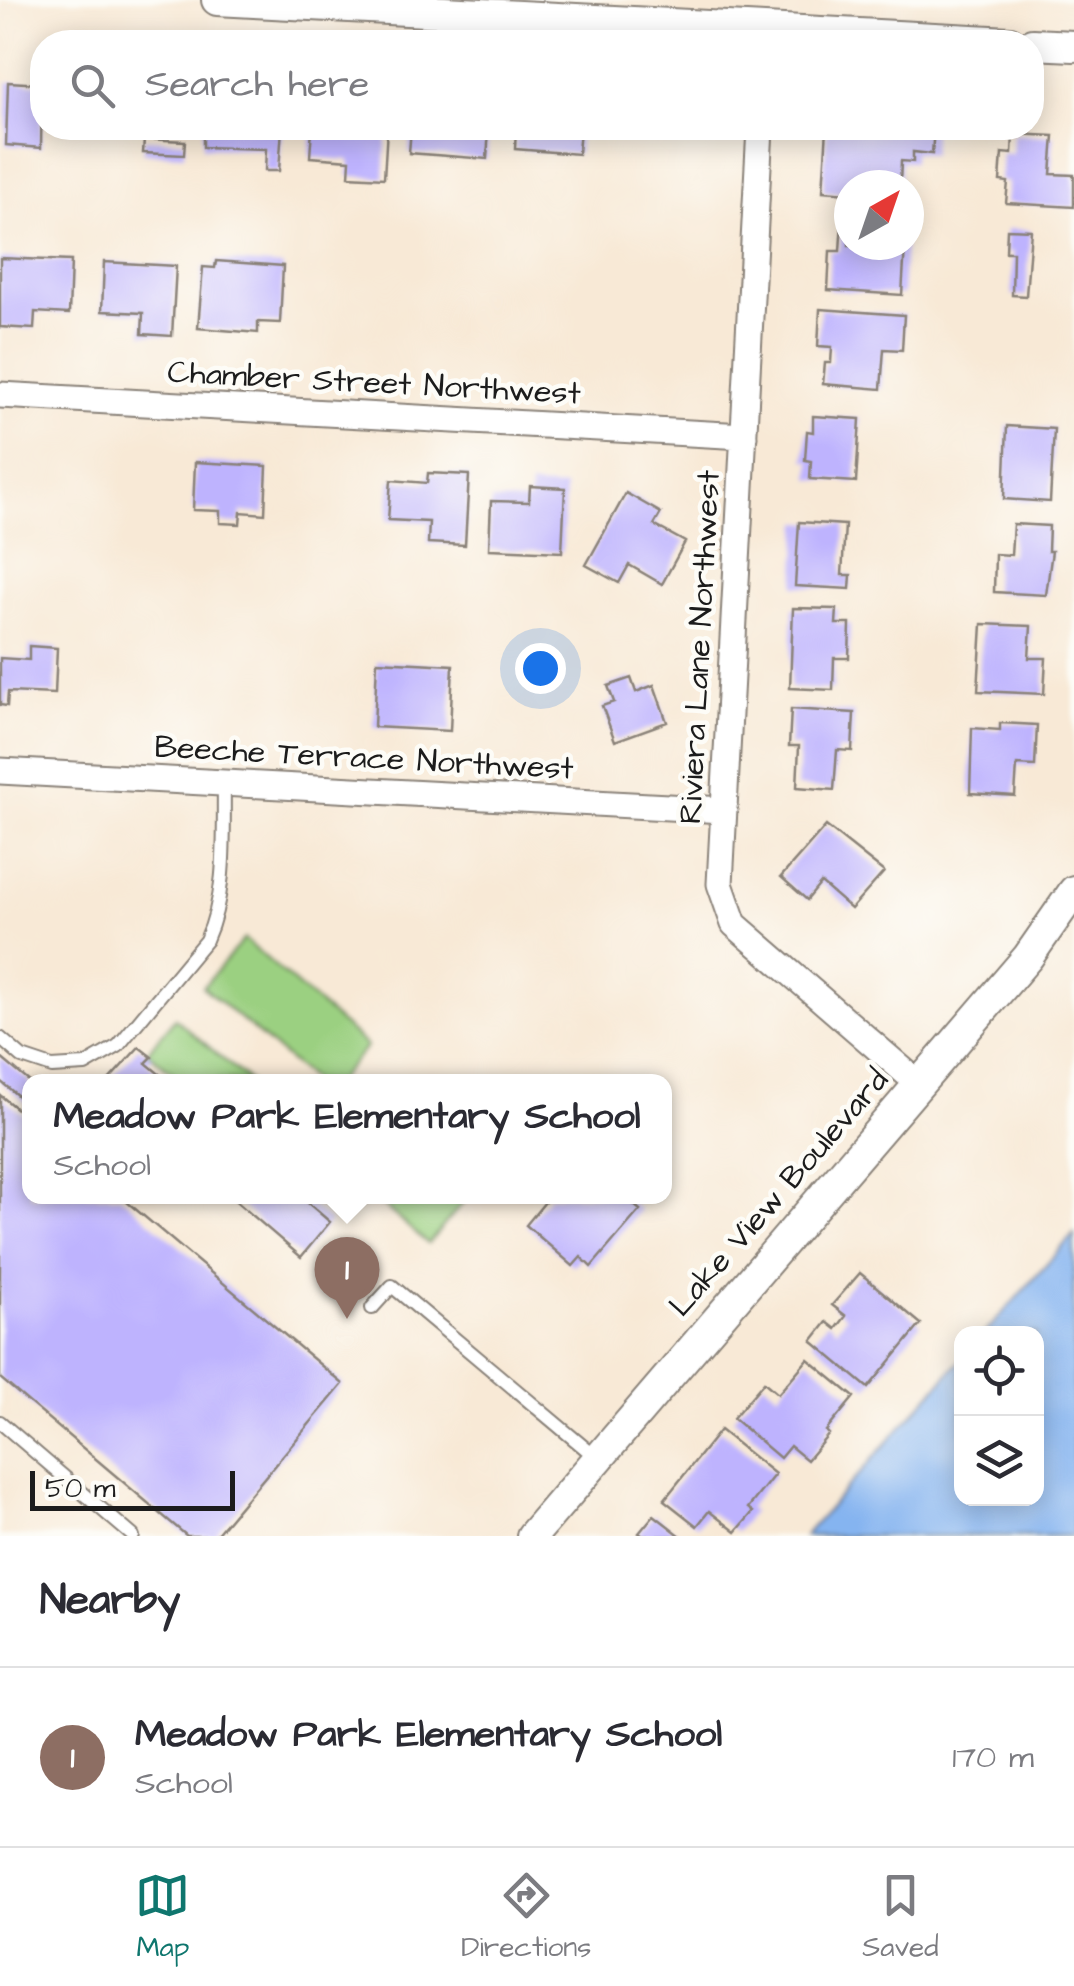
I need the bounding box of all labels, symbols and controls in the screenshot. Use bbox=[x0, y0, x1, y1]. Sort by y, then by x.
search box bbox=[30, 30, 1044, 140]
icon: search bbox=[65, 58, 120, 113]
text: Search here bbox=[145, 59, 369, 111]
north arrow bbox=[834, 170, 924, 260]
street label: Chamber Street Northwest bbox=[166, 350, 582, 416]
street label: Riviera Lane Northwest bbox=[668, 469, 732, 825]
your location bbox=[515, 643, 566, 694]
street label: Beeche Terrace Northwest bbox=[153, 725, 575, 791]
street label: Lake View Boulevard bbox=[659, 1059, 899, 1327]
popup bbox=[22, 1074, 672, 1204]
text: Meadow Park Elementary School bbox=[53, 1091, 641, 1143]
text: School bbox=[53, 1143, 151, 1188]
pin: 1 bbox=[314, 1236, 380, 1319]
map controls bbox=[954, 1326, 1044, 1506]
button: locate bbox=[954, 1326, 1044, 1416]
button: layers bbox=[954, 1416, 1044, 1506]
scale bar bbox=[30, 1466, 235, 1510]
text: 50 m bbox=[45, 1469, 116, 1508]
text: Nearby bbox=[40, 1572, 180, 1630]
text: Meadow Park Elementary School bbox=[135, 1709, 722, 1761]
text: 1 bbox=[70, 1735, 75, 1780]
text: 170 m bbox=[952, 1735, 1034, 1780]
text: School bbox=[135, 1761, 233, 1806]
tab: Map bbox=[135, 1868, 190, 1967]
tab: Directions bbox=[461, 1868, 591, 1967]
tab: Saved bbox=[862, 1868, 939, 1967]

